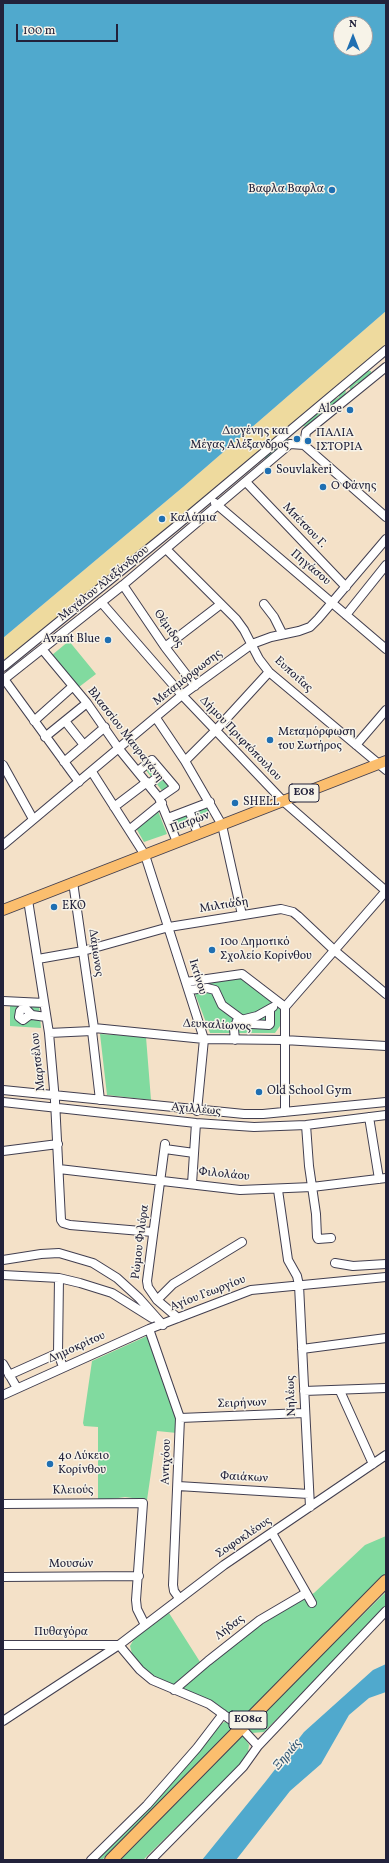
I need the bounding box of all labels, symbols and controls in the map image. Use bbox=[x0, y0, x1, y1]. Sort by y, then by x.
scale bar bbox=[18, 16, 120, 42]
north arrow bbox=[333, 16, 373, 56]
text: N bbox=[349, 17, 357, 32]
text: 100 m bbox=[23, 23, 55, 39]
place label: Βαφλα Βαφλα bbox=[248, 183, 324, 197]
marker: Βαφλα Βαφλα bbox=[327, 185, 337, 195]
place label: Aloe bbox=[318, 403, 342, 417]
marker: Aloe bbox=[345, 405, 355, 415]
place label: Διογένης και Μέγας Αλέξανδρος bbox=[190, 425, 289, 453]
place label: ΠΑΛΙΑ ΙΣΤΟΡΙΑ bbox=[316, 427, 363, 455]
marker: Διογένης και Μέγας Αλέξανδρος bbox=[292, 434, 302, 444]
marker: ΠΑΛΙΑ ΙΣΤΟΡΙΑ bbox=[303, 436, 313, 446]
place label: Souvlakeri bbox=[276, 464, 332, 478]
marker: Souvlakeri bbox=[263, 466, 273, 476]
place label: Ο Φάνης bbox=[331, 480, 376, 494]
marker: Ο Φάνης bbox=[318, 482, 328, 492]
street label: Μπέτσου Γ. bbox=[279, 500, 329, 552]
place label: Καλάμια bbox=[170, 512, 217, 526]
marker: Καλάμια bbox=[157, 514, 167, 524]
street label: Μεγάλου Αλεξάνδρου bbox=[56, 543, 152, 625]
street label: Πηγάσου bbox=[287, 547, 333, 589]
street label: Θέμιδος bbox=[150, 607, 186, 651]
place label: Avant Blue bbox=[43, 633, 100, 647]
marker: Avant Blue bbox=[103, 635, 113, 645]
street label: Μεταμόρφωσης bbox=[151, 647, 225, 709]
street label: Ευποιΐας bbox=[271, 654, 315, 696]
street label: Βλασσίου Μαυραγάνη bbox=[83, 685, 167, 785]
street label: Δήμου Πριφτόπουλου bbox=[196, 694, 284, 784]
place label: Μεταμόρφωση του Σωτήρος bbox=[278, 726, 356, 754]
marker: Μεταμόρφωση του Σωτήρος bbox=[265, 735, 275, 745]
road number: ΕΟ8 bbox=[289, 784, 319, 802]
place label: SHELL bbox=[243, 796, 279, 810]
marker: SHELL bbox=[230, 798, 240, 808]
street label: Πατρών bbox=[168, 809, 212, 837]
street label: Μιλτιάδη bbox=[198, 895, 250, 917]
place label: EKO bbox=[62, 900, 86, 914]
marker: EKO bbox=[49, 902, 59, 912]
street label: Δάμωνος bbox=[85, 928, 105, 978]
place label: 10ο Δημοτικό Σχολείο Κορίνθου bbox=[220, 936, 312, 964]
marker: 10ο Δημοτικό Σχολείο Κορίνθου bbox=[207, 945, 217, 955]
street label: Ικτίνου bbox=[185, 957, 209, 997]
street label: Δευκαλίωνος bbox=[183, 1017, 251, 1035]
street label: Μαρτσέλου bbox=[29, 1032, 49, 1092]
place label: Old School Gym bbox=[267, 1085, 352, 1099]
marker: Old School Gym bbox=[254, 1087, 264, 1097]
street label: Αχιλλέως bbox=[171, 1101, 221, 1119]
street label: Φιλολάου bbox=[198, 1165, 250, 1185]
street label: Ρώμου Φιλύρα bbox=[129, 1204, 153, 1280]
street label: Αγίου Γεωργίου bbox=[168, 1273, 248, 1315]
street label: Δημοκρίτου bbox=[46, 1329, 108, 1367]
street label: Νηλέως bbox=[284, 1375, 300, 1417]
street label: Σειρήνων bbox=[217, 1396, 267, 1412]
street label: Αντιχόου bbox=[159, 1439, 175, 1485]
place label: 4ο Λύκειο Κορίνθου bbox=[58, 1450, 109, 1478]
marker: 4ο Λύκειο Κορίνθου bbox=[45, 1459, 55, 1469]
street label: Φαιάκων bbox=[220, 1470, 268, 1486]
street label: Κλειούς bbox=[52, 1483, 94, 1499]
street label: Σοφοκλέους bbox=[213, 1514, 275, 1562]
street label: Μουσών bbox=[49, 1558, 93, 1572]
street label: Λήδας bbox=[212, 1612, 248, 1644]
street label: Πυθαγόρα bbox=[34, 1626, 88, 1640]
road number: ΕΟ8α bbox=[229, 1711, 267, 1729]
water label: Ξηριάς bbox=[271, 1736, 305, 1774]

